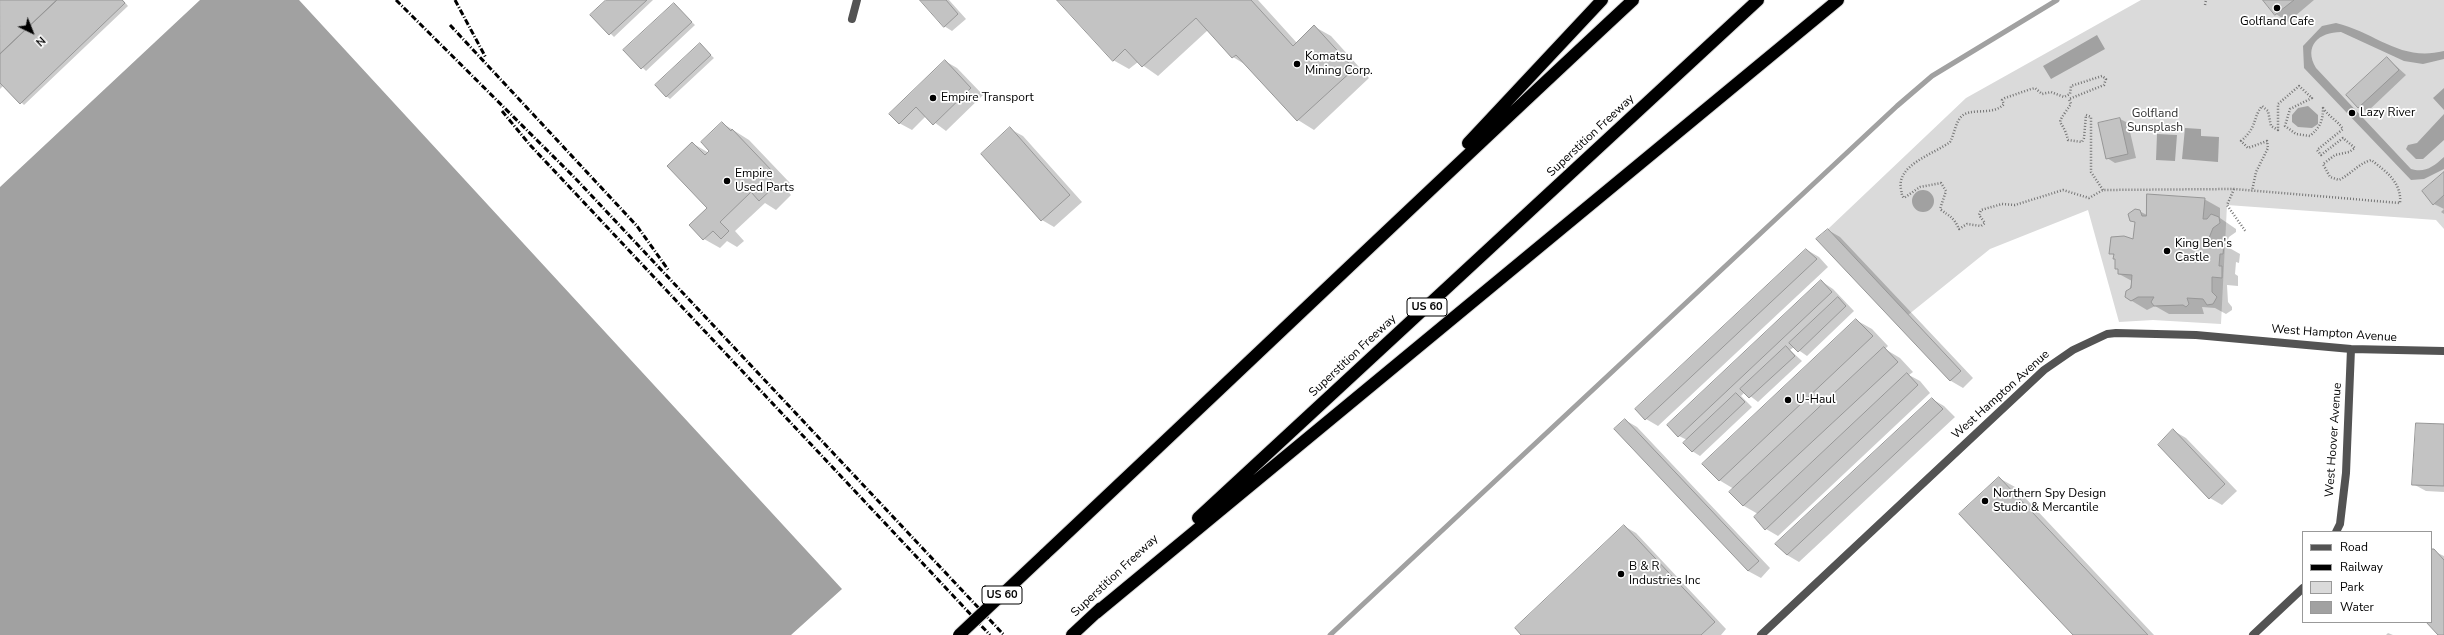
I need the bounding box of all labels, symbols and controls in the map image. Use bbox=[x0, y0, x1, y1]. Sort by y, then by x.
marker: Golfland Cafe bbox=[2272, 3, 2282, 13]
north arrow bbox=[12, 12, 52, 52]
place label: Golfland Cafe bbox=[2240, 15, 2314, 29]
text: N bbox=[32, 33, 49, 49]
place label: Komatsu Mining Corp. bbox=[1305, 50, 1373, 78]
marker: Komatsu Mining Corp. bbox=[1292, 59, 1302, 69]
place label: Empire Transport bbox=[941, 91, 1034, 105]
street label: Superstition Freeway bbox=[1544, 92, 1638, 180]
marker: Empire Transport bbox=[928, 93, 938, 103]
place label: Lazy River bbox=[2360, 106, 2415, 120]
park label: Golfland Sunsplash bbox=[2127, 107, 2183, 135]
marker: Lazy River bbox=[2347, 108, 2357, 118]
place label: Empire Used Parts bbox=[735, 167, 794, 195]
marker: Empire Used Parts bbox=[722, 176, 732, 186]
place label: King Ben's Castle bbox=[2175, 237, 2232, 265]
marker: King Ben's Castle bbox=[2162, 246, 2172, 256]
road number: US 60 bbox=[1407, 298, 1447, 316]
street label: Superstition Freeway bbox=[1306, 312, 1400, 400]
street label: West Hampton Avenue bbox=[2271, 322, 2397, 346]
street label: West Hampton Avenue bbox=[1949, 347, 2053, 443]
street label: West Hoover Avenue bbox=[2323, 382, 2345, 498]
place label: U-Haul bbox=[1796, 393, 1836, 407]
marker: U-Haul bbox=[1783, 395, 1793, 405]
place label: Northern Spy Design Studio & Mercantile bbox=[1993, 487, 2106, 515]
marker: Northern Spy Design Studio & Mercantile bbox=[1980, 496, 1990, 506]
legend bbox=[2302, 531, 2432, 623]
street label: Superstition Freeway bbox=[1068, 532, 1162, 620]
text: Road bbox=[2340, 539, 2368, 555]
text: Railway bbox=[2340, 559, 2383, 575]
place label: B & R Industries Inc bbox=[1629, 560, 1700, 588]
marker: B & R Industries Inc bbox=[1616, 569, 1626, 579]
text: Park bbox=[2340, 579, 2364, 595]
road number: US 60 bbox=[982, 586, 1022, 604]
text: Water bbox=[2340, 599, 2374, 615]

